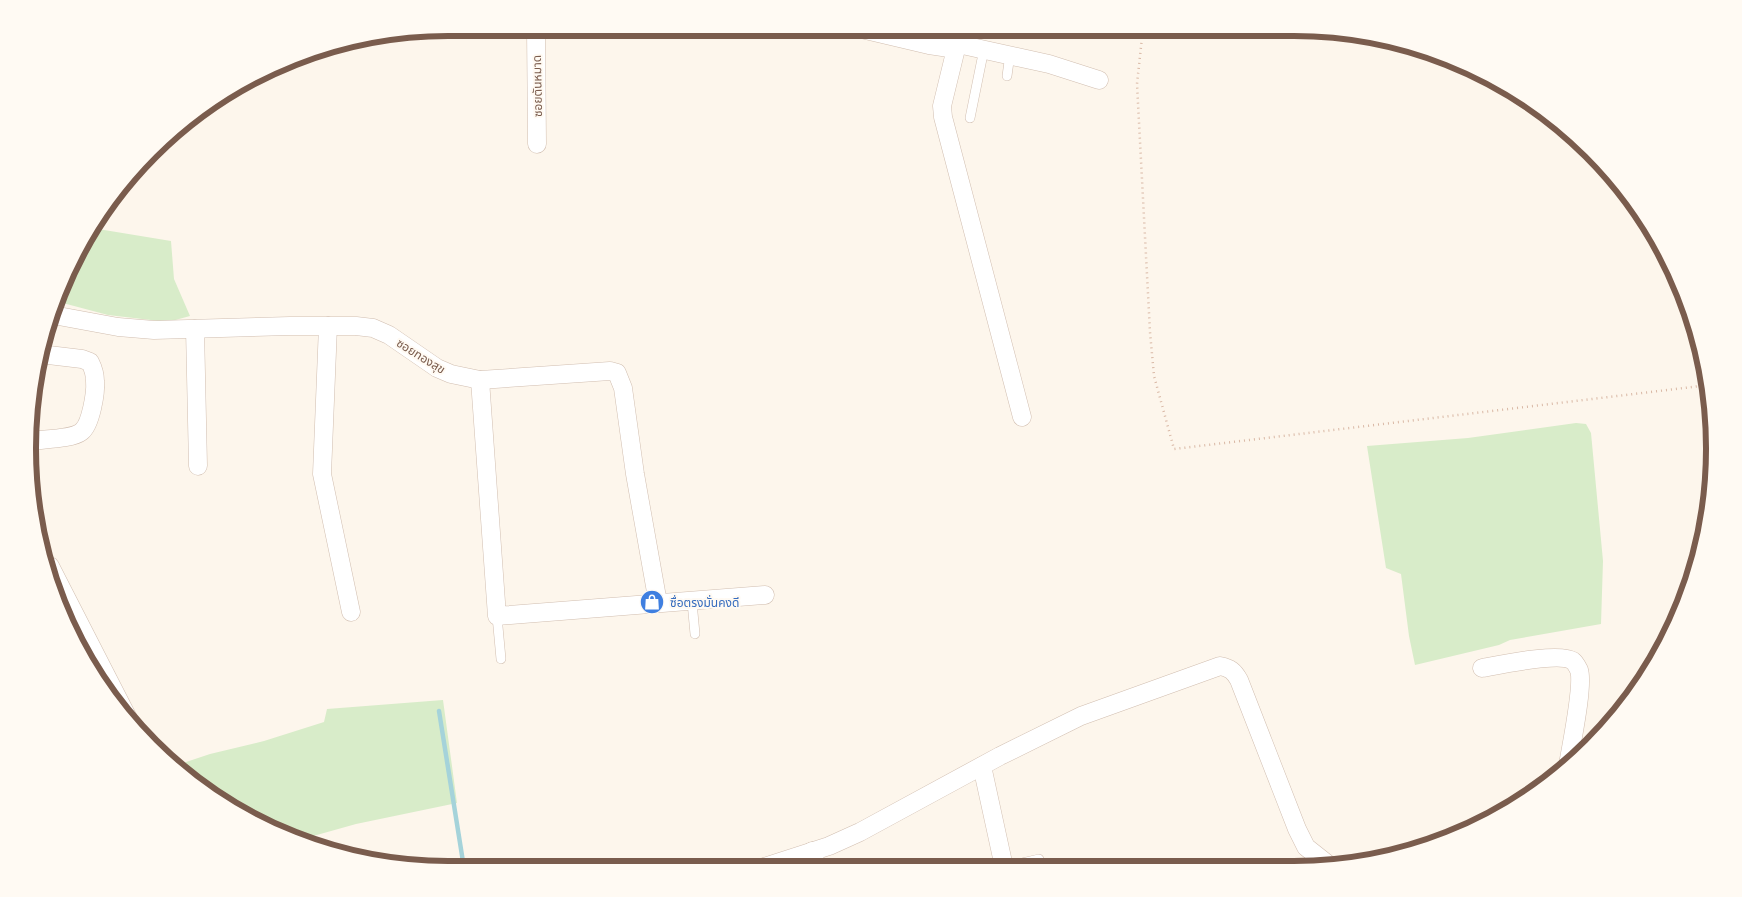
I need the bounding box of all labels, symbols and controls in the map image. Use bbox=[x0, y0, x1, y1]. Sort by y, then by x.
street label: ซอยตันหมาด bbox=[529, 55, 545, 117]
street label: ซอยทองสุข bbox=[394, 335, 448, 377]
shop icon: ซื่อตรงมั่นคงดี bbox=[639, 589, 665, 615]
place label: ซื่อตรงมั่นคงดี bbox=[670, 594, 739, 610]

